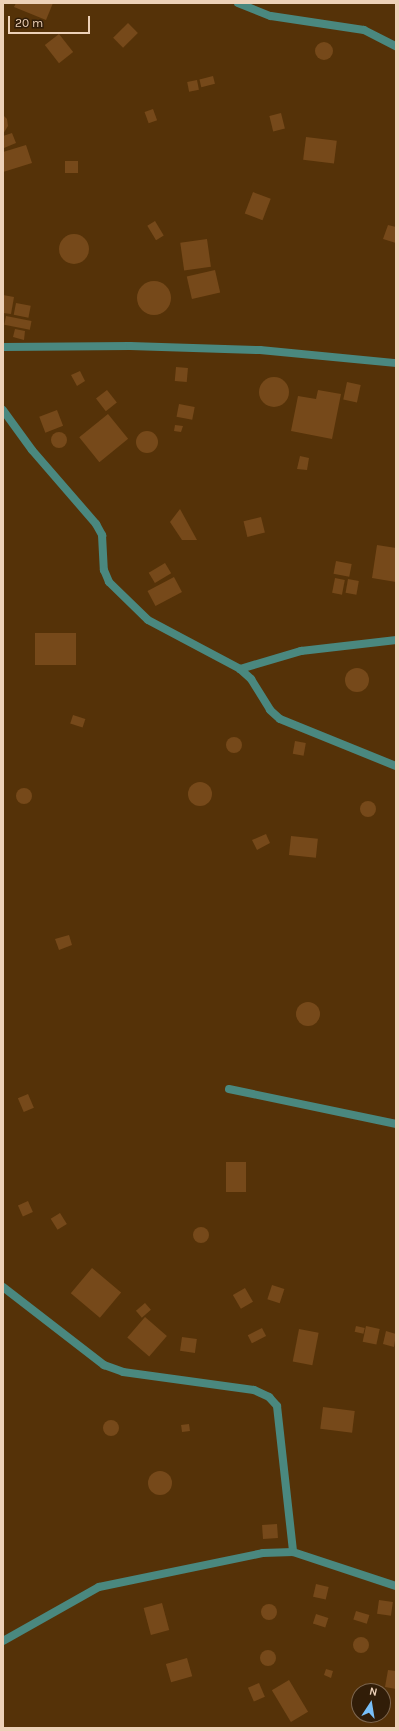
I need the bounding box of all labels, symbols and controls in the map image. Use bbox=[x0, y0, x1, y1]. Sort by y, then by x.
scale bar bbox=[10, 8, 92, 34]
text: 20 m bbox=[15, 16, 43, 30]
north arrow bbox=[351, 1683, 391, 1723]
text: N bbox=[368, 1685, 379, 1699]

